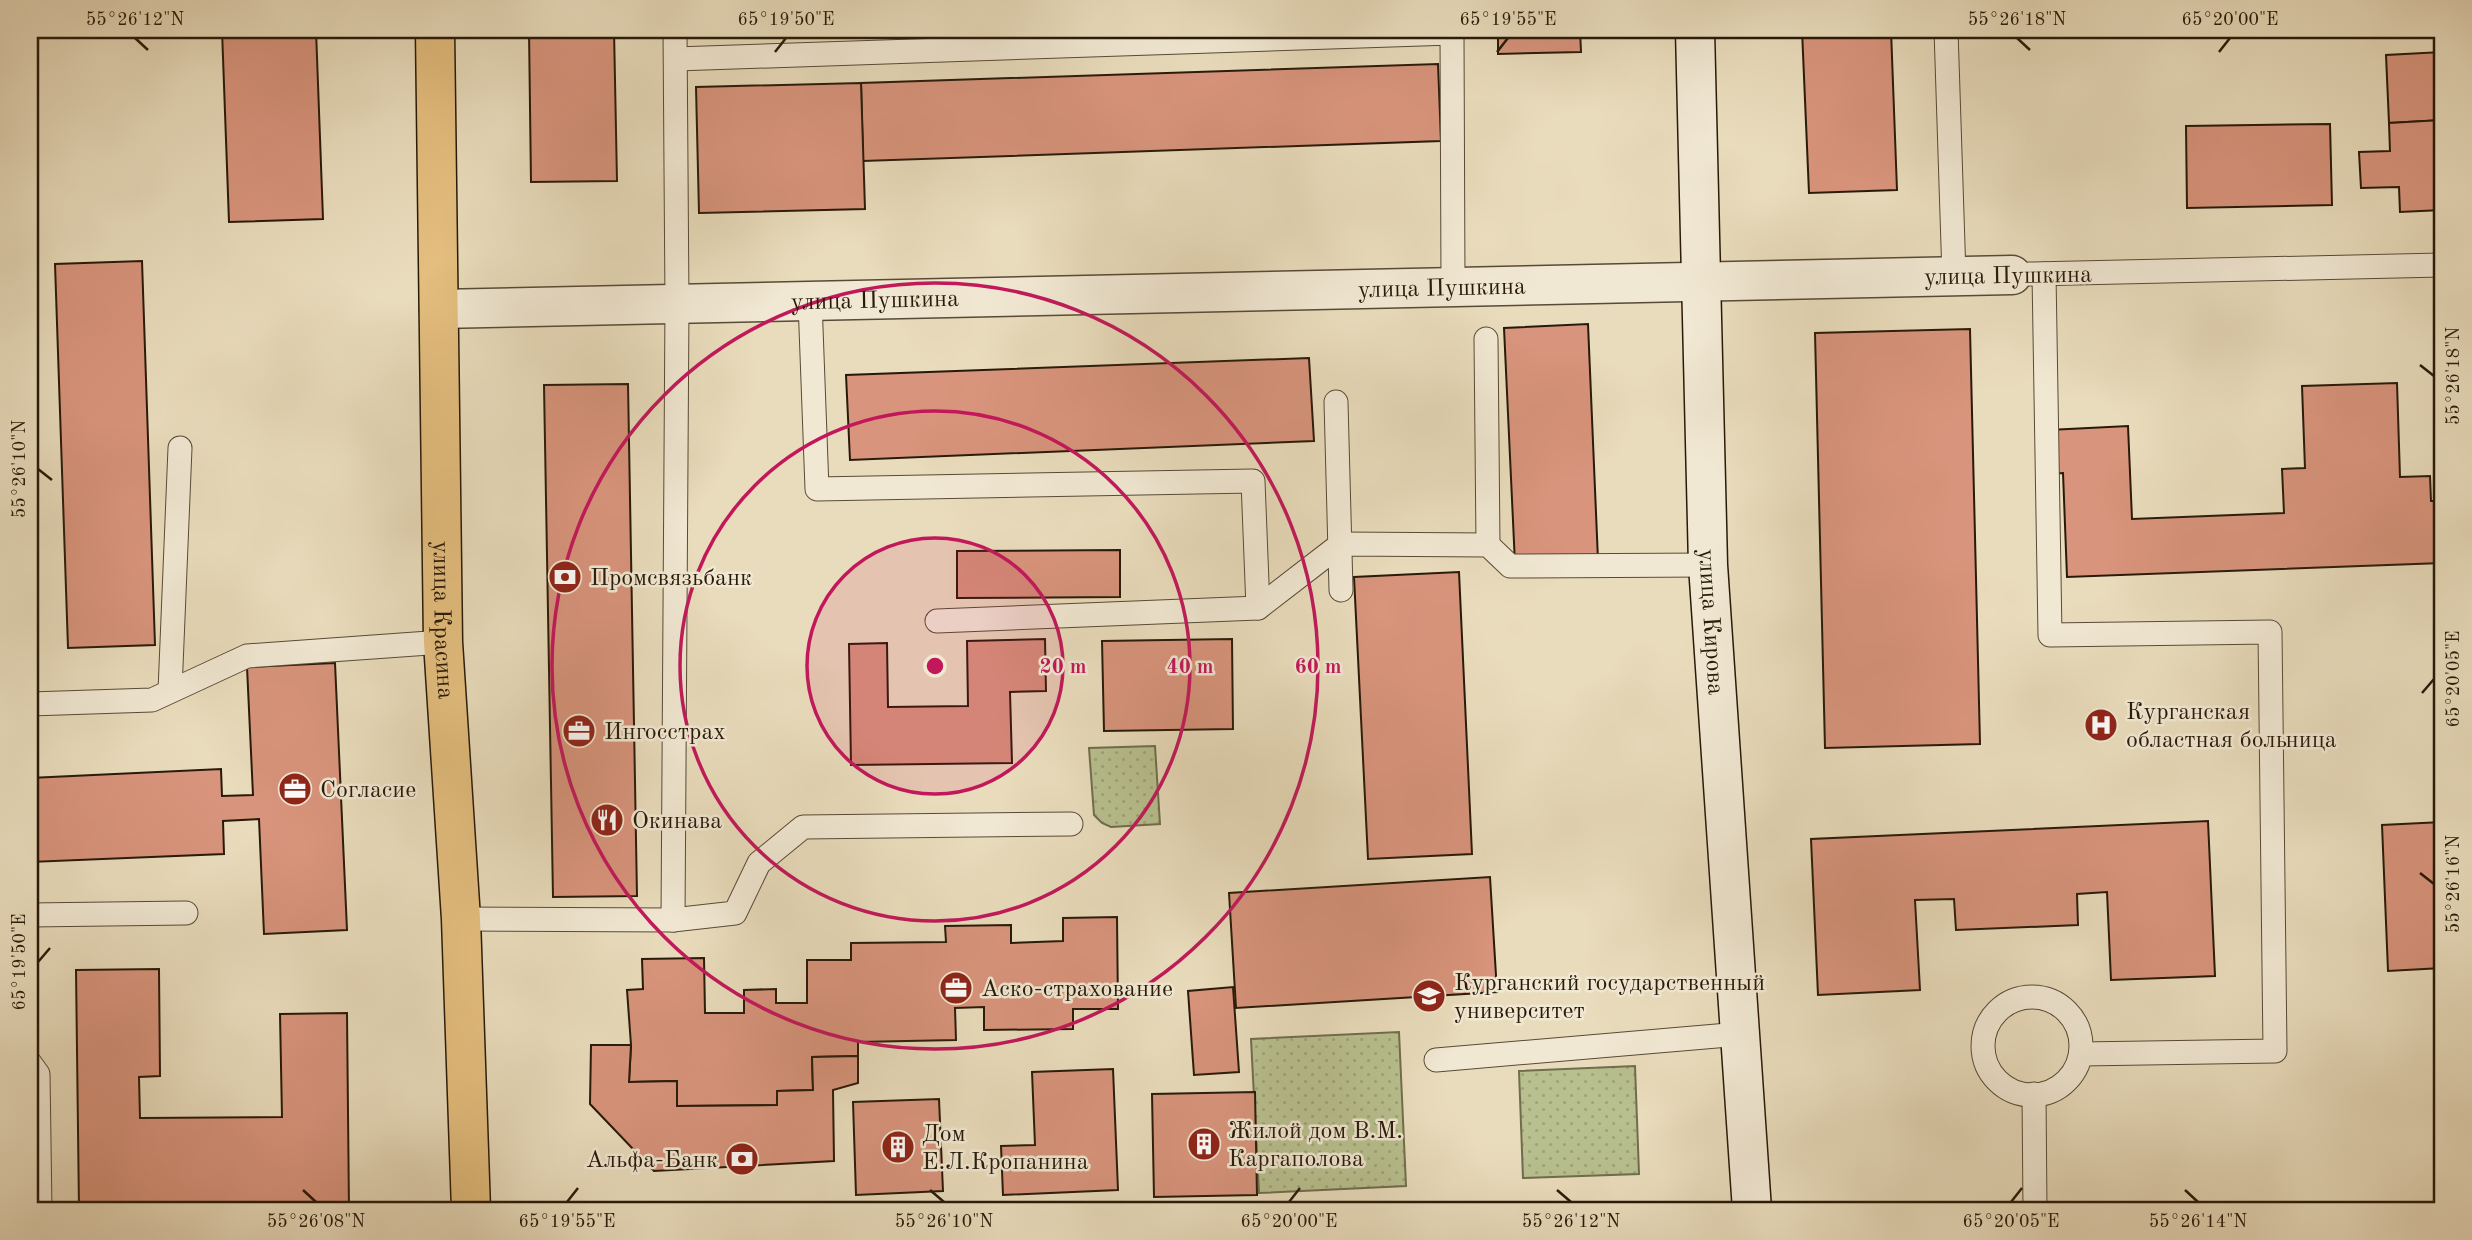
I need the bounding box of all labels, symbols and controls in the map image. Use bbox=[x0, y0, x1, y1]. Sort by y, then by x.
text: 55°26'12"N bbox=[86, 11, 184, 29]
text: 65°19'50"E bbox=[738, 11, 834, 29]
text: 65°19'55"E bbox=[1460, 11, 1556, 29]
text: 55°26'18"N bbox=[1968, 11, 2066, 29]
text: 65°20'00"E bbox=[2182, 11, 2278, 29]
street label: улица Пушкина bbox=[1924, 264, 2092, 290]
street label: улица Пушкина bbox=[1358, 276, 1526, 303]
street label: улица Пушкина bbox=[791, 288, 959, 315]
text: 55°26'18"N bbox=[2445, 327, 2463, 425]
text: 55°26'10"N bbox=[11, 420, 29, 518]
street label: улица Красина bbox=[428, 541, 457, 700]
street label: улица Кирова bbox=[1694, 548, 1727, 696]
bank icon: Промсвязьбанк bbox=[546, 558, 584, 596]
place label: Промсвязьбанк bbox=[590, 567, 752, 591]
text: 65°20'05"E bbox=[2445, 631, 2463, 727]
centre of rings bbox=[923, 654, 947, 678]
text: 20 m bbox=[1039, 657, 1087, 678]
text: 40 m bbox=[1166, 657, 1214, 678]
text: 60 m bbox=[1294, 657, 1342, 678]
place label: Курганская областная больница bbox=[2126, 701, 2337, 753]
hospital icon: Курганская областная больница bbox=[2082, 706, 2120, 744]
office icon: Ингосстрах bbox=[560, 712, 598, 750]
place label: Ингосстрах bbox=[604, 721, 726, 745]
office icon: Согласие bbox=[276, 770, 314, 808]
place label: Согласие bbox=[320, 779, 416, 803]
restaurant icon: Окинава bbox=[588, 801, 626, 839]
place label: Окинава bbox=[632, 810, 722, 834]
text: 55°26'16"N bbox=[2445, 835, 2463, 933]
text: 65°19'50"E bbox=[11, 914, 29, 1010]
office icon: Аско-страхование bbox=[937, 969, 975, 1007]
place label: Курганский государственный университет bbox=[1454, 972, 1765, 1024]
school or university icon: Курганский государственный университет bbox=[1410, 977, 1448, 1015]
place label: Аско-страхование bbox=[981, 978, 1173, 1002]
place label: Жилой дом В.М. Каргаполова bbox=[1228, 1120, 1403, 1172]
place label: Дом Е.Л.Кропанина bbox=[922, 1123, 1089, 1175]
building icon: Жилой дом В.М. Каргаполова bbox=[1185, 1125, 1223, 1163]
building icon: Дом Е.Л.Кропанина bbox=[879, 1128, 917, 1166]
bank icon: Альфа-Банк bbox=[723, 1140, 761, 1178]
place label: Альфа-Банк bbox=[586, 1149, 718, 1173]
text: 55°26'08"N bbox=[267, 1213, 365, 1231]
text: 65°19'55"E bbox=[519, 1213, 615, 1231]
text: 55°26'10"N bbox=[895, 1213, 993, 1231]
text: 65°20'00"E bbox=[1241, 1213, 1337, 1231]
text: 55°26'12"N bbox=[1522, 1213, 1620, 1231]
text: 65°20'05"E bbox=[1963, 1213, 2059, 1231]
text: 55°26'14"N bbox=[2149, 1213, 2247, 1231]

